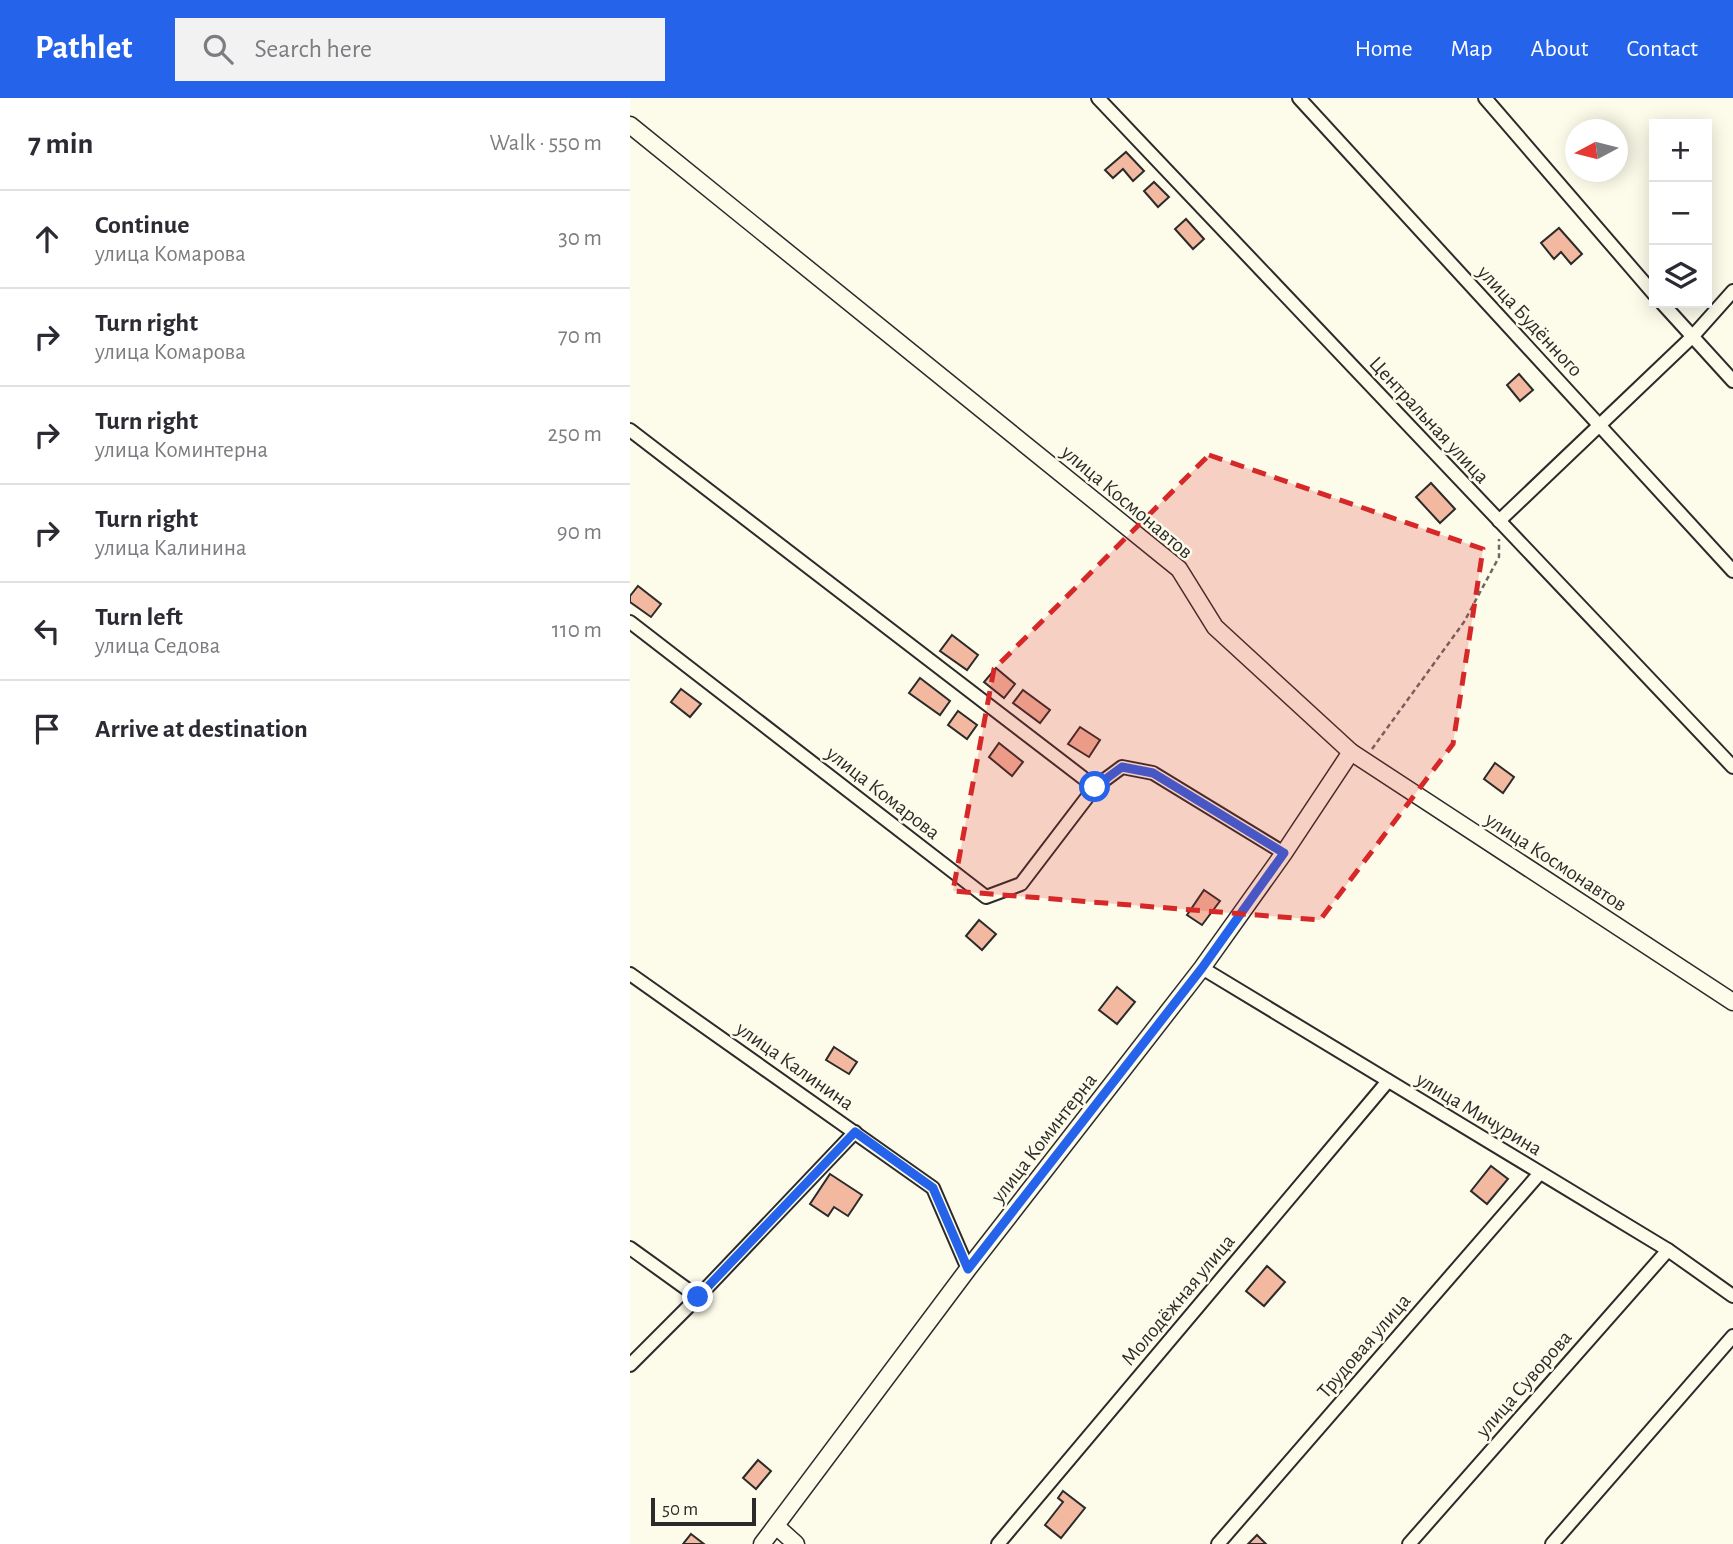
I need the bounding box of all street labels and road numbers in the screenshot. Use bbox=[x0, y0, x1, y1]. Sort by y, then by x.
street label: улица Будённого bbox=[1473, 261, 1587, 381]
street label: Центральная улица bbox=[1365, 352, 1493, 488]
street label: улица Космонавтов bbox=[1057, 441, 1197, 563]
street label: улица Комарова bbox=[822, 742, 944, 844]
street label: улица Космонавтов bbox=[1481, 808, 1630, 915]
street label: улица Калинина bbox=[731, 1017, 858, 1115]
street label: улица Мичурина bbox=[1412, 1068, 1546, 1160]
street label: улица Коминтерна bbox=[986, 1069, 1101, 1208]
street label: Молодёжная улица bbox=[1117, 1230, 1239, 1370]
street label: Трудовая улица bbox=[1313, 1290, 1415, 1402]
street label: улица Суворова bbox=[1471, 1326, 1576, 1442]

